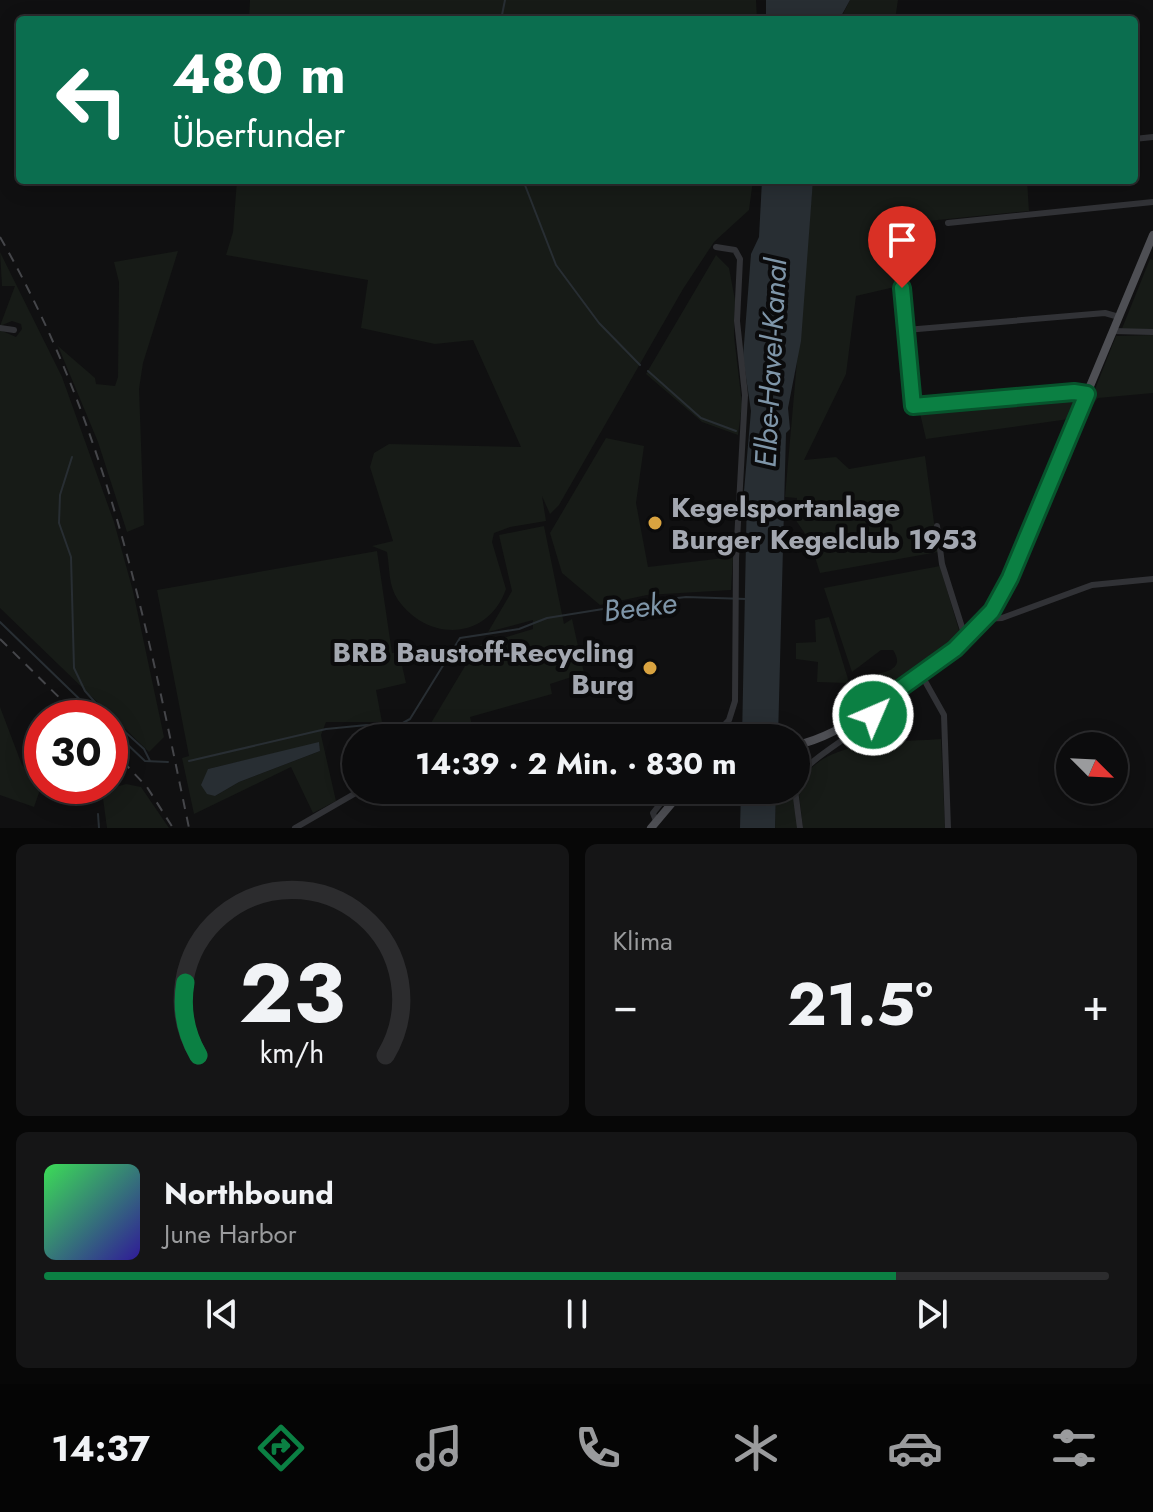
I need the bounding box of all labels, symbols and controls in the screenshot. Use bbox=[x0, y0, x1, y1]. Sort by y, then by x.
text: 480 m bbox=[172, 33, 346, 114]
icon: left bbox=[40, 48, 144, 152]
text: Überfunder bbox=[172, 108, 345, 160]
pin bbox=[868, 206, 936, 288]
icon: arrive bbox=[880, 218, 924, 262]
water label: Elbe-Havel-Kanal bbox=[744, 256, 798, 469]
place label: Kegelsportanlage Burger Kegelclub 1953 bbox=[671, 487, 977, 560]
marker: Kegelsportanlage Burger Kegelclub 1953 bbox=[646, 514, 664, 532]
water label: Beeke bbox=[601, 581, 679, 632]
place label: BRB Baustoff-Recycling Burg bbox=[332, 632, 634, 705]
marker: BRB Baustoff-Recycling Burg bbox=[641, 659, 659, 677]
position arrow bbox=[831, 673, 915, 757]
speed limit sign: 30 bbox=[24, 700, 128, 804]
north arrow bbox=[1056, 732, 1128, 804]
map controls bbox=[1056, 732, 1128, 804]
text: 14:39 · 2 Min. · 830 m bbox=[415, 742, 737, 785]
text: Klima bbox=[613, 922, 673, 960]
text: 23 bbox=[239, 933, 345, 1053]
text: 21.5° bbox=[787, 961, 933, 1048]
text: − bbox=[613, 973, 638, 1037]
text: + bbox=[1082, 973, 1109, 1037]
text: km/h bbox=[260, 1032, 325, 1074]
text: Northbound bbox=[164, 1172, 334, 1215]
text: June Harbor bbox=[164, 1215, 297, 1253]
icon: previous bbox=[200, 1292, 244, 1336]
icon: pause bbox=[555, 1292, 599, 1336]
icon: next bbox=[910, 1292, 954, 1336]
icon: directions bbox=[253, 1420, 309, 1476]
icon: music bbox=[411, 1420, 467, 1476]
icon: phone bbox=[570, 1420, 626, 1476]
icon: climate bbox=[728, 1420, 784, 1476]
icon: car bbox=[887, 1420, 943, 1476]
icon: filters bbox=[1046, 1420, 1102, 1476]
text: 14:37 bbox=[51, 1422, 150, 1474]

